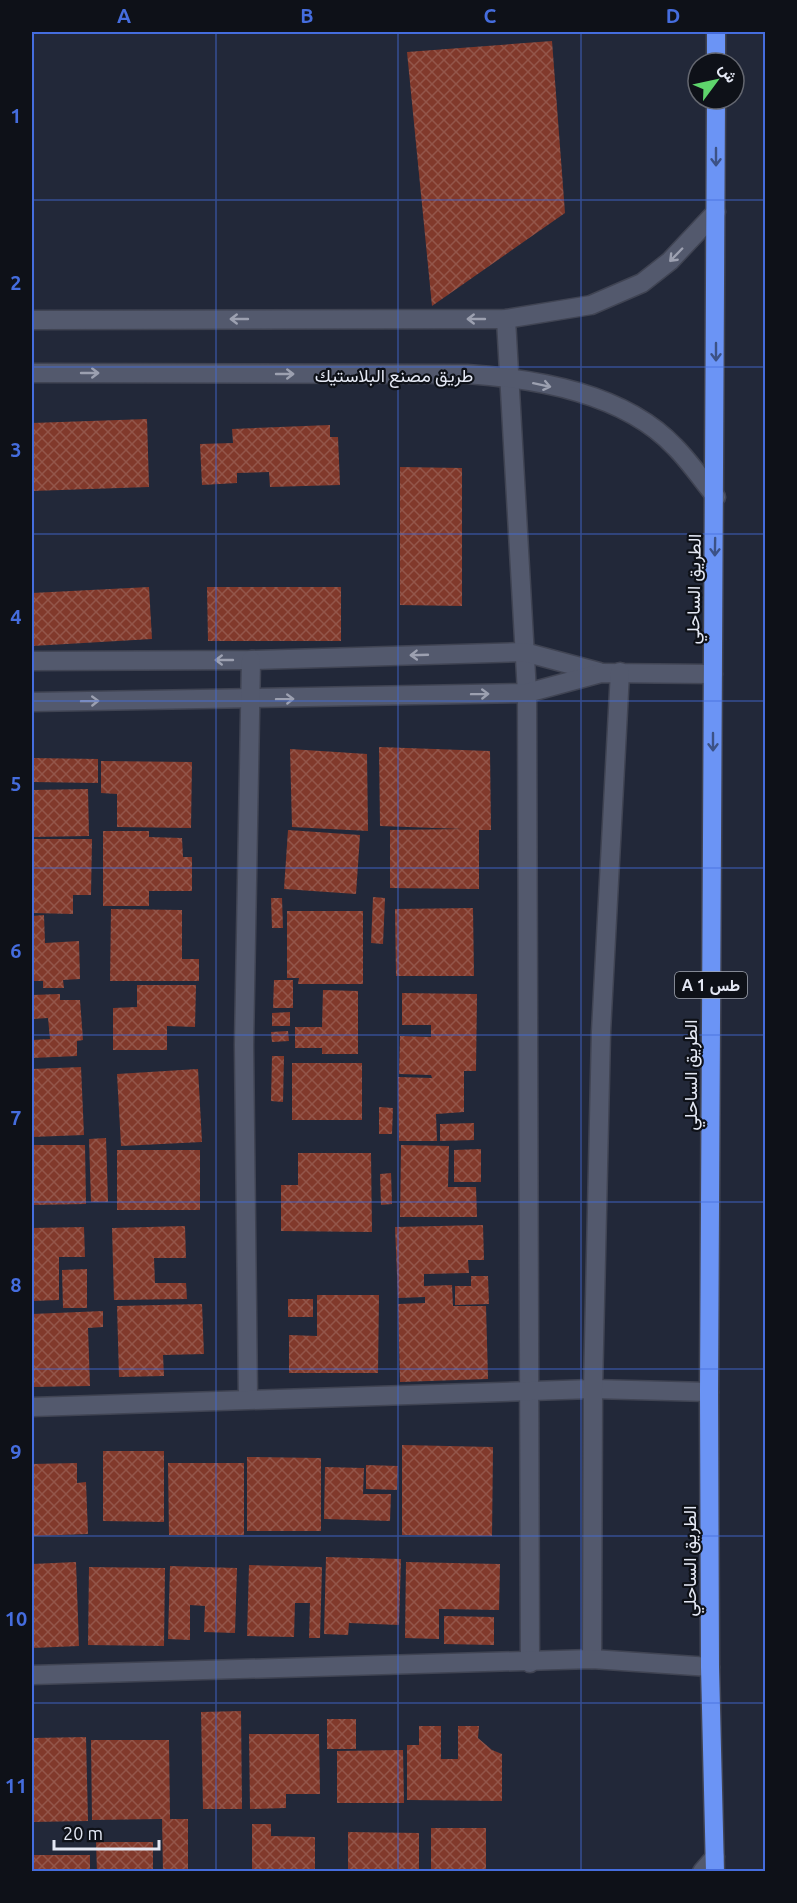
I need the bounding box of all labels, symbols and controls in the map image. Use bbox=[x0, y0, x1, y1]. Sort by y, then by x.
text: A bbox=[117, 4, 131, 27]
text: B bbox=[300, 4, 314, 27]
text: C bbox=[484, 4, 497, 27]
text: D bbox=[666, 4, 680, 27]
north arrow bbox=[686, 51, 746, 111]
text: ش bbox=[715, 60, 741, 86]
text: 1 bbox=[10, 104, 22, 127]
one-way arrow bbox=[710, 147, 722, 167]
one-way arrow bbox=[668, 247, 683, 262]
text: 2 bbox=[10, 271, 22, 294]
one-way arrow bbox=[229, 313, 249, 325]
one-way arrow bbox=[466, 313, 486, 325]
one-way arrow bbox=[710, 342, 722, 362]
street label: طريق مصنع البلاستيك bbox=[315, 365, 473, 388]
one-way arrow bbox=[79, 368, 99, 379]
one-way arrow bbox=[274, 368, 294, 380]
one-way arrow bbox=[532, 379, 551, 391]
text: 3 bbox=[10, 438, 22, 461]
street label: الطريق الساحلي bbox=[682, 533, 710, 645]
one-way arrow bbox=[709, 537, 721, 557]
text: 4 bbox=[10, 605, 22, 628]
one-way arrow bbox=[410, 649, 430, 661]
one-way arrow bbox=[215, 654, 235, 666]
one-way arrow bbox=[469, 688, 489, 700]
one-way arrow bbox=[274, 693, 294, 704]
one-way arrow bbox=[79, 696, 99, 707]
one-way arrow bbox=[707, 732, 719, 752]
text: 5 bbox=[10, 772, 22, 795]
text: 6 bbox=[10, 939, 22, 962]
road number: A 1 طس bbox=[675, 972, 747, 998]
street label: الطريق الساحلي bbox=[680, 1020, 706, 1130]
text: 7 bbox=[10, 1106, 22, 1129]
text: 8 bbox=[10, 1273, 22, 1296]
text: 9 bbox=[10, 1440, 22, 1463]
street label: الطريق الساحلي bbox=[679, 1506, 705, 1616]
text: 10 bbox=[5, 1607, 27, 1630]
text: 11 bbox=[5, 1774, 27, 1797]
scale bar bbox=[54, 1813, 159, 1851]
text: 20 m bbox=[63, 1823, 103, 1843]

